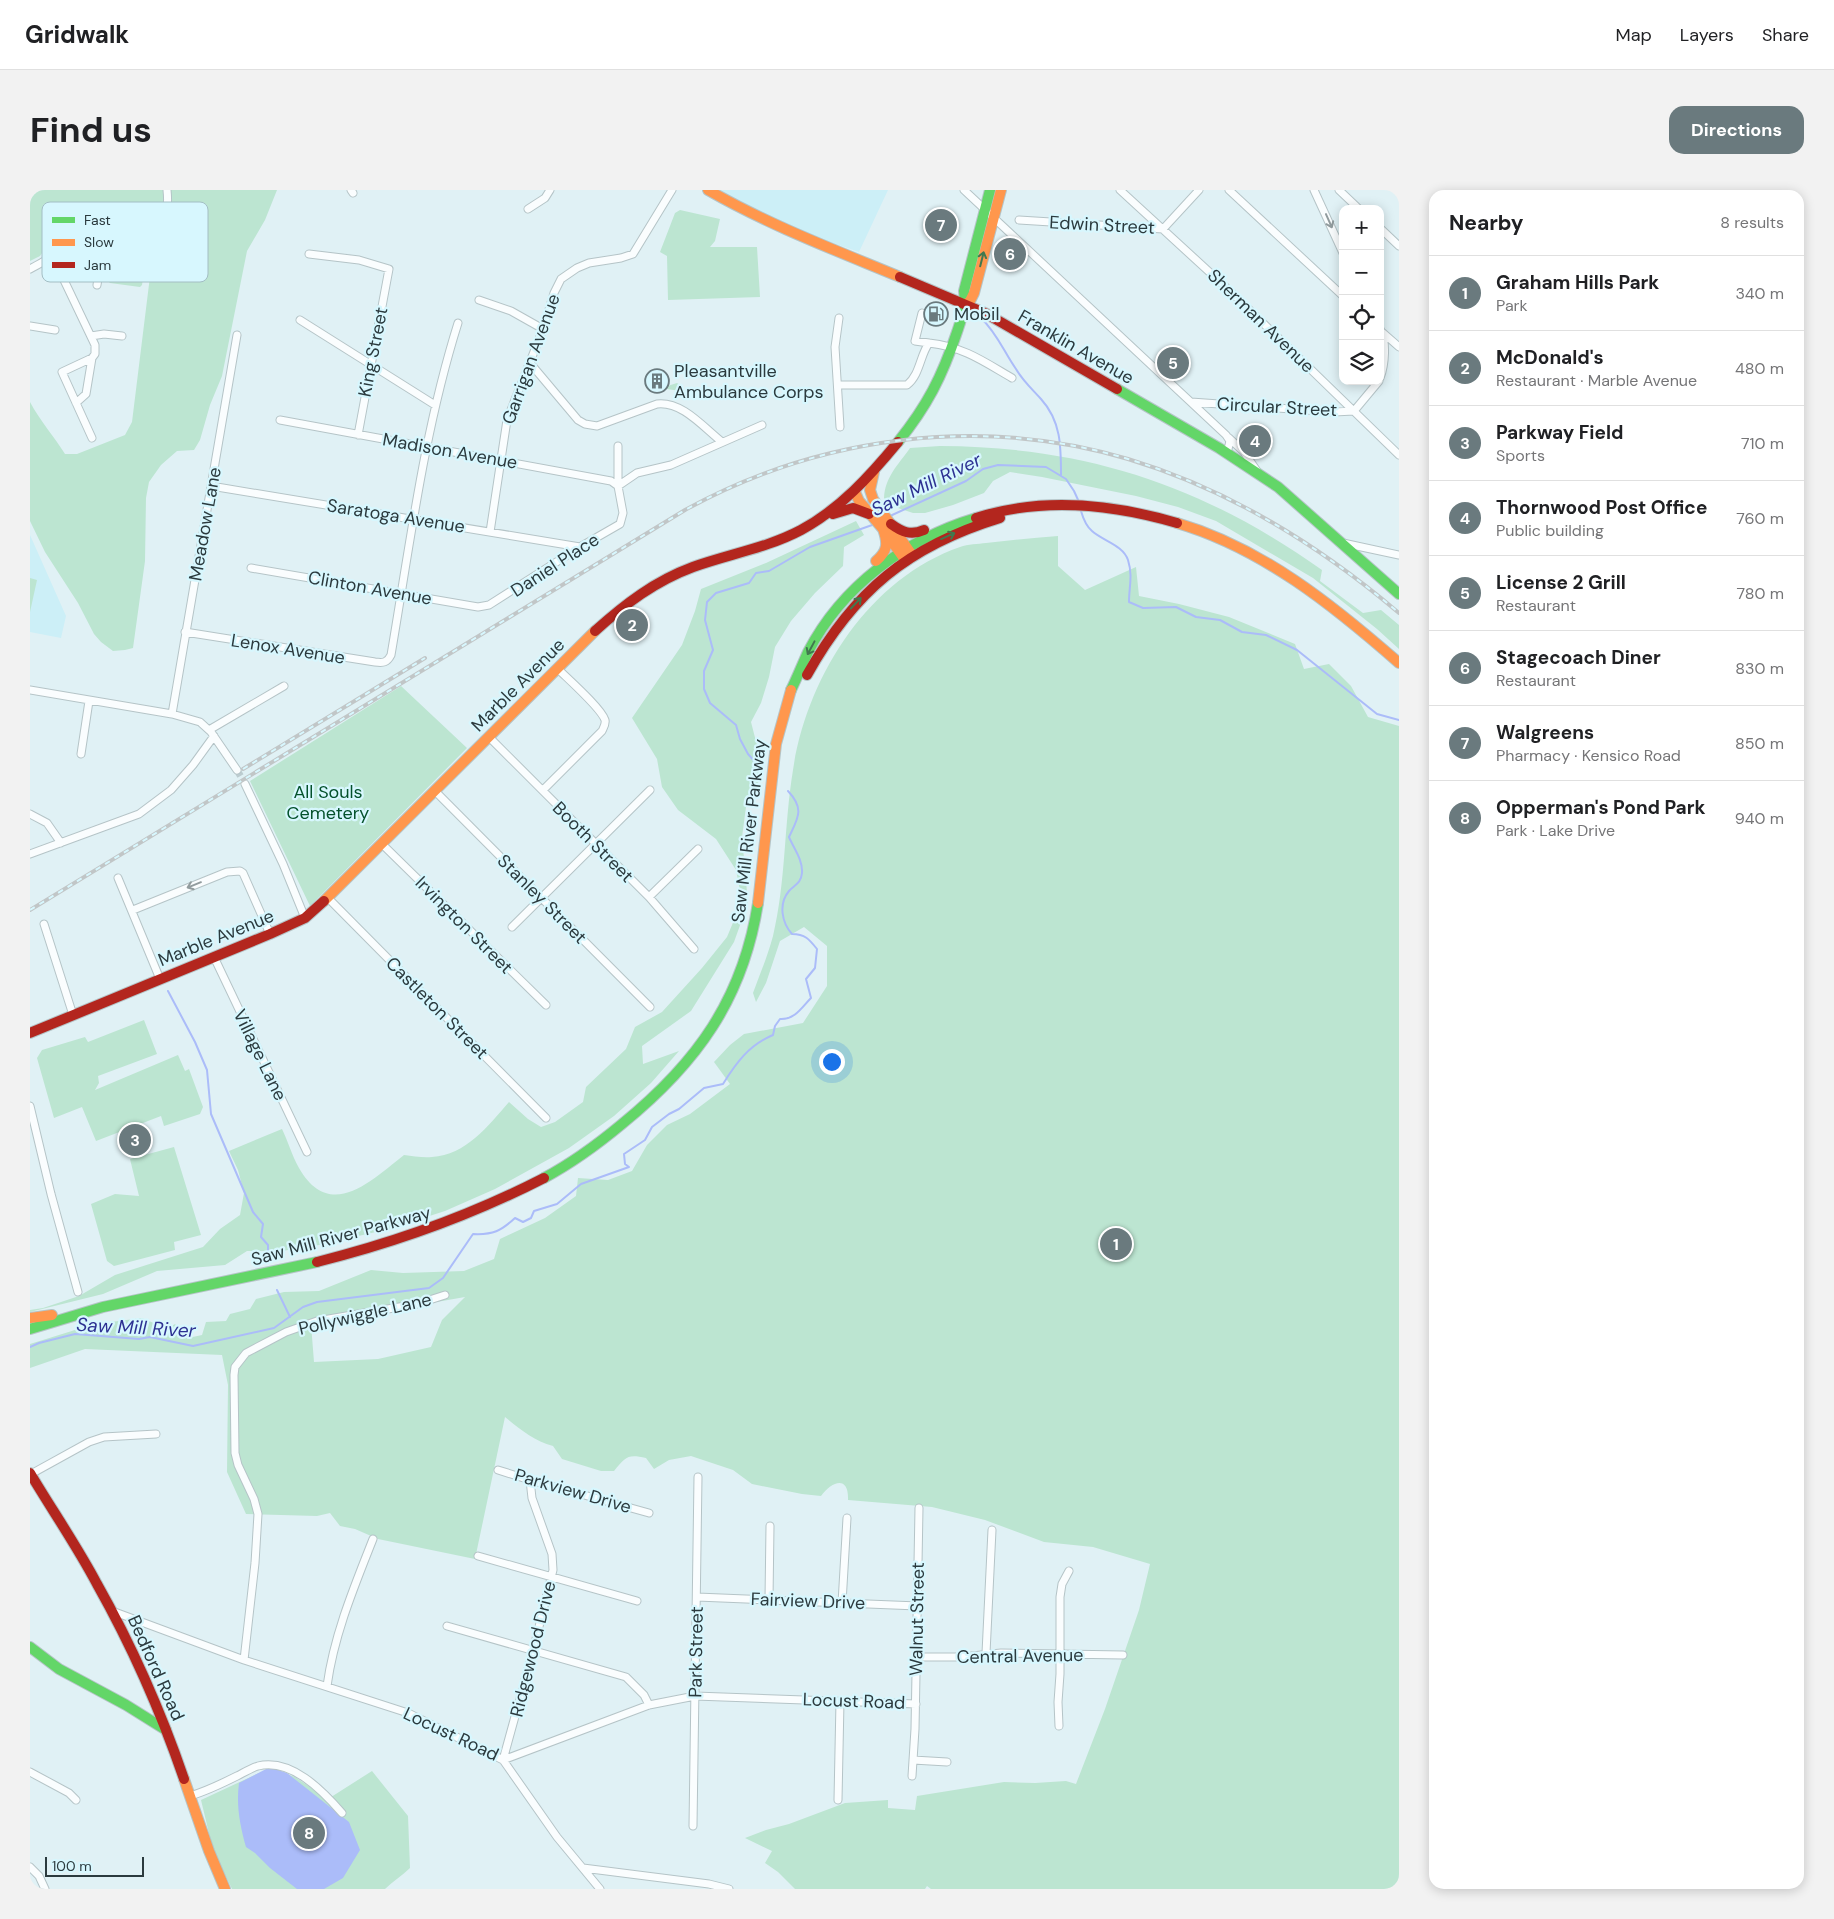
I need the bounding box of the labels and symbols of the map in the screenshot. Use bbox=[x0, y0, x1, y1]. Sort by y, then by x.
legend bbox=[42, 202, 208, 282]
pin: 7 bbox=[925, 206, 957, 244]
street label: Edwin Street bbox=[1049, 210, 1155, 240]
text: Fast bbox=[84, 211, 111, 229]
one-way arrow bbox=[1325, 213, 1335, 228]
text: Slow bbox=[84, 233, 114, 251]
pin: 6 bbox=[994, 235, 1026, 273]
one-way arrow bbox=[978, 252, 988, 268]
text: Jam bbox=[84, 256, 111, 274]
street label: Sherman Avenue bbox=[1202, 264, 1320, 378]
street label: Garrigan Avenue bbox=[496, 290, 566, 428]
fuel station icon: Mobil bbox=[923, 301, 949, 327]
place label: Mobil bbox=[954, 302, 999, 326]
street label: Franklin Avenue bbox=[1014, 304, 1138, 390]
street label: King Street bbox=[353, 305, 393, 399]
pin: 5 bbox=[1157, 344, 1189, 382]
place label: Pleasantville Ambulance Corps bbox=[674, 359, 824, 404]
building icon: Pleasantville Ambulance Corps bbox=[644, 368, 670, 394]
street label: Circular Street bbox=[1216, 392, 1338, 422]
pin: 4 bbox=[1239, 422, 1271, 460]
street label: Madison Avenue bbox=[381, 427, 519, 475]
water label: Saw Mill River bbox=[867, 447, 986, 522]
street label: Meadow Lane bbox=[183, 465, 227, 583]
street label: Saratoga Avenue bbox=[325, 493, 467, 539]
street label: Daniel Place bbox=[506, 528, 604, 602]
one-way arrow bbox=[940, 530, 955, 540]
street label: Clinton Avenue bbox=[306, 565, 434, 611]
one-way arrow bbox=[850, 596, 862, 609]
pin: 2 bbox=[616, 606, 648, 644]
street label: Lenox Avenue bbox=[229, 628, 347, 670]
street label: Marble Avenue bbox=[466, 633, 570, 737]
one-way arrow bbox=[806, 640, 816, 654]
street label: Saw Mill River Parkway bbox=[726, 738, 772, 924]
park label: All Souls Cemetery bbox=[287, 780, 369, 825]
street label: Booth Street bbox=[547, 796, 639, 888]
street label: Stanley Street bbox=[492, 849, 592, 949]
street label: Irvington Street bbox=[410, 871, 518, 979]
one-way arrow bbox=[187, 881, 202, 891]
street label: Marble Avenue bbox=[154, 904, 278, 972]
street label: Castleton Street bbox=[380, 951, 494, 1065]
street label: Village Lane bbox=[228, 1005, 292, 1105]
your location bbox=[819, 1049, 845, 1075]
pin: 3 bbox=[119, 1121, 151, 1159]
street label: Saw Mill River Parkway bbox=[249, 1200, 433, 1272]
pin: 1 bbox=[1100, 1225, 1132, 1263]
street label: Pollywiggle Lane bbox=[296, 1287, 434, 1341]
water label: Saw Mill River bbox=[76, 1312, 197, 1343]
street label: Parkview Drive bbox=[512, 1463, 634, 1519]
street label: Walnut Street bbox=[904, 1562, 930, 1676]
street label: Ridgewood Drive bbox=[505, 1579, 561, 1719]
street label: Fairview Drive bbox=[750, 1587, 866, 1615]
street label: Park Street bbox=[683, 1606, 709, 1698]
street label: Bedford Road bbox=[122, 1611, 190, 1725]
street label: Central Avenue bbox=[956, 1643, 1084, 1669]
street label: Locust Road bbox=[802, 1687, 906, 1715]
street label: Locust Road bbox=[399, 1701, 503, 1767]
pin: 8 bbox=[293, 1814, 325, 1852]
scale bar bbox=[45, 1854, 144, 1877]

